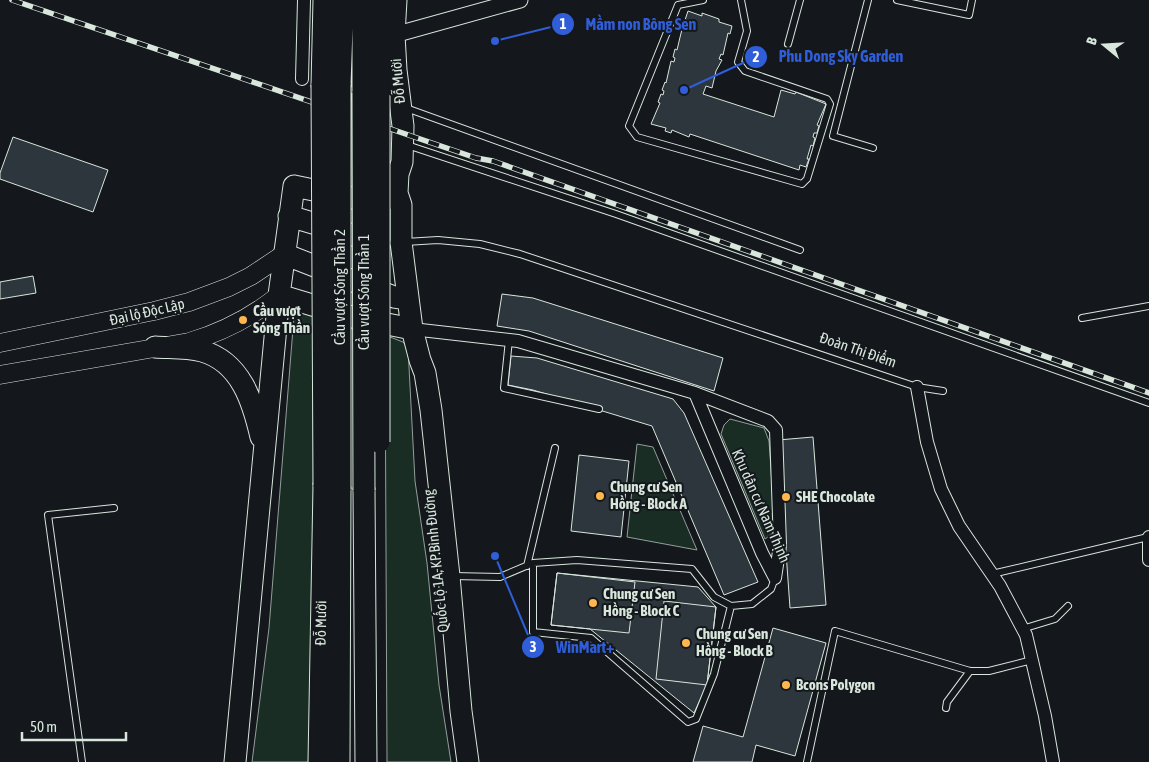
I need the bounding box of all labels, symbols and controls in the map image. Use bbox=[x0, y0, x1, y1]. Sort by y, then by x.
callout: Mầm non Bông Sen bbox=[550, 8, 706, 39]
text: Mầm non Bông Sen bbox=[586, 14, 697, 33]
text: 1 bbox=[559, 15, 567, 32]
north arrow bbox=[1079, 20, 1129, 70]
text: B bbox=[1083, 35, 1100, 47]
callout: Phu Dong Sky Garden bbox=[743, 41, 913, 72]
text: Phu Dong Sky Garden bbox=[779, 47, 904, 65]
text: 2 bbox=[752, 48, 760, 65]
street label: Đỗ Mười bbox=[387, 58, 408, 104]
street label: Cầu vượt Sóng Thần 2 bbox=[331, 229, 348, 345]
street label: Cầu vượt Sóng Thần 1 bbox=[355, 234, 372, 350]
street label: Đại lộ Độc Lập bbox=[108, 295, 186, 328]
place label: Cầu vượt Sóng Thần bbox=[253, 302, 310, 336]
marker: Cầu vượt Sóng Thần bbox=[237, 314, 249, 326]
street label: Đoàn Thị Điểm bbox=[817, 328, 899, 371]
street label: Khu dân cư Nam Thịnh bbox=[729, 446, 794, 565]
place label: Chung cư Sen Hồng - Block A bbox=[610, 478, 688, 512]
street label: Quốc Lộ 1A, KP.Bình Đường bbox=[419, 488, 451, 634]
place label: SHE Chocolate bbox=[796, 488, 875, 505]
marker: Chung cư Sen Hồng - Block A bbox=[594, 490, 606, 502]
marker: SHE Chocolate bbox=[780, 491, 792, 503]
place label: Chung cư Sen Hồng - Block C bbox=[603, 585, 680, 619]
marker: Chung cư Sen Hồng - Block C bbox=[587, 597, 599, 609]
street label: Đỗ Mười bbox=[312, 600, 329, 646]
place label: Chung cư Sen Hồng - Block B bbox=[696, 625, 774, 659]
callout: WinMart+ bbox=[521, 632, 624, 663]
marker: Chung cư Sen Hồng - Block B bbox=[680, 637, 692, 649]
text: 3 bbox=[529, 638, 537, 655]
text: WinMart+ bbox=[555, 638, 614, 656]
place label: Bcons Polygon bbox=[796, 676, 875, 693]
marker: Bcons Polygon bbox=[780, 679, 792, 691]
scale bar bbox=[22, 710, 126, 742]
text: 50 m bbox=[30, 718, 57, 735]

